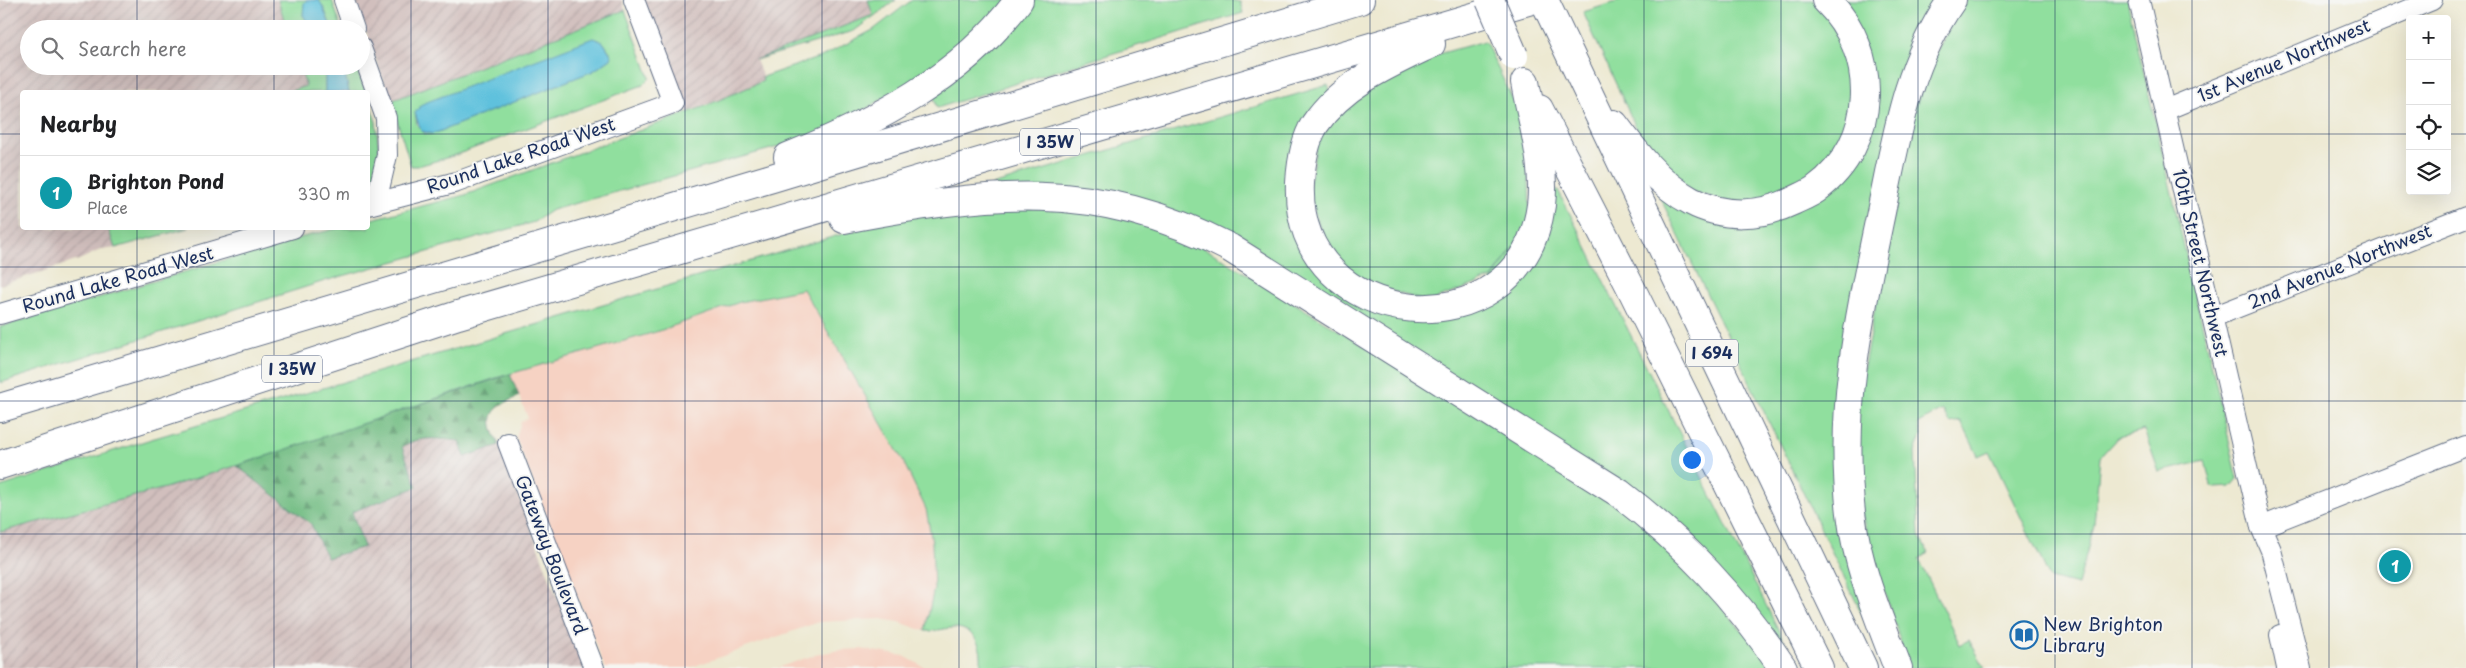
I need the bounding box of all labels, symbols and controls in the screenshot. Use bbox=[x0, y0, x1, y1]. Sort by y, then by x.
street label: 1st Avenue Northwest bbox=[2193, 11, 2374, 108]
map controls bbox=[2406, 15, 2451, 195]
button: + bbox=[2406, 15, 2451, 60]
search box bbox=[20, 20, 370, 75]
icon: search bbox=[38, 34, 66, 62]
text: Search here bbox=[78, 34, 187, 62]
button: − bbox=[2406, 60, 2451, 105]
button: locate bbox=[2406, 105, 2451, 150]
text: Nearby bbox=[40, 107, 117, 139]
street label: Round Lake Road West bbox=[423, 110, 618, 200]
road number: I 35W bbox=[1020, 128, 1080, 156]
button: layers bbox=[2406, 150, 2451, 195]
street label: 10th Street Northwest bbox=[2167, 166, 2236, 359]
text: Brighton Pond bbox=[87, 167, 224, 195]
text: 1 bbox=[52, 181, 60, 205]
text: 330 m bbox=[297, 181, 350, 205]
text: Place bbox=[87, 195, 128, 219]
street label: 2nd Avenue Northwest bbox=[2243, 216, 2435, 315]
street label: Round Lake Road West bbox=[19, 238, 216, 319]
road number: I 694 bbox=[1686, 339, 1738, 366]
road number: I 35W bbox=[262, 356, 322, 382]
your location bbox=[1679, 447, 1705, 473]
street label: Gateway Boulevard bbox=[509, 471, 595, 638]
pin: 1 bbox=[2379, 547, 2411, 585]
place label: New Brighton Library bbox=[2043, 610, 2163, 658]
library icon: New Brighton Library bbox=[2009, 620, 2039, 650]

